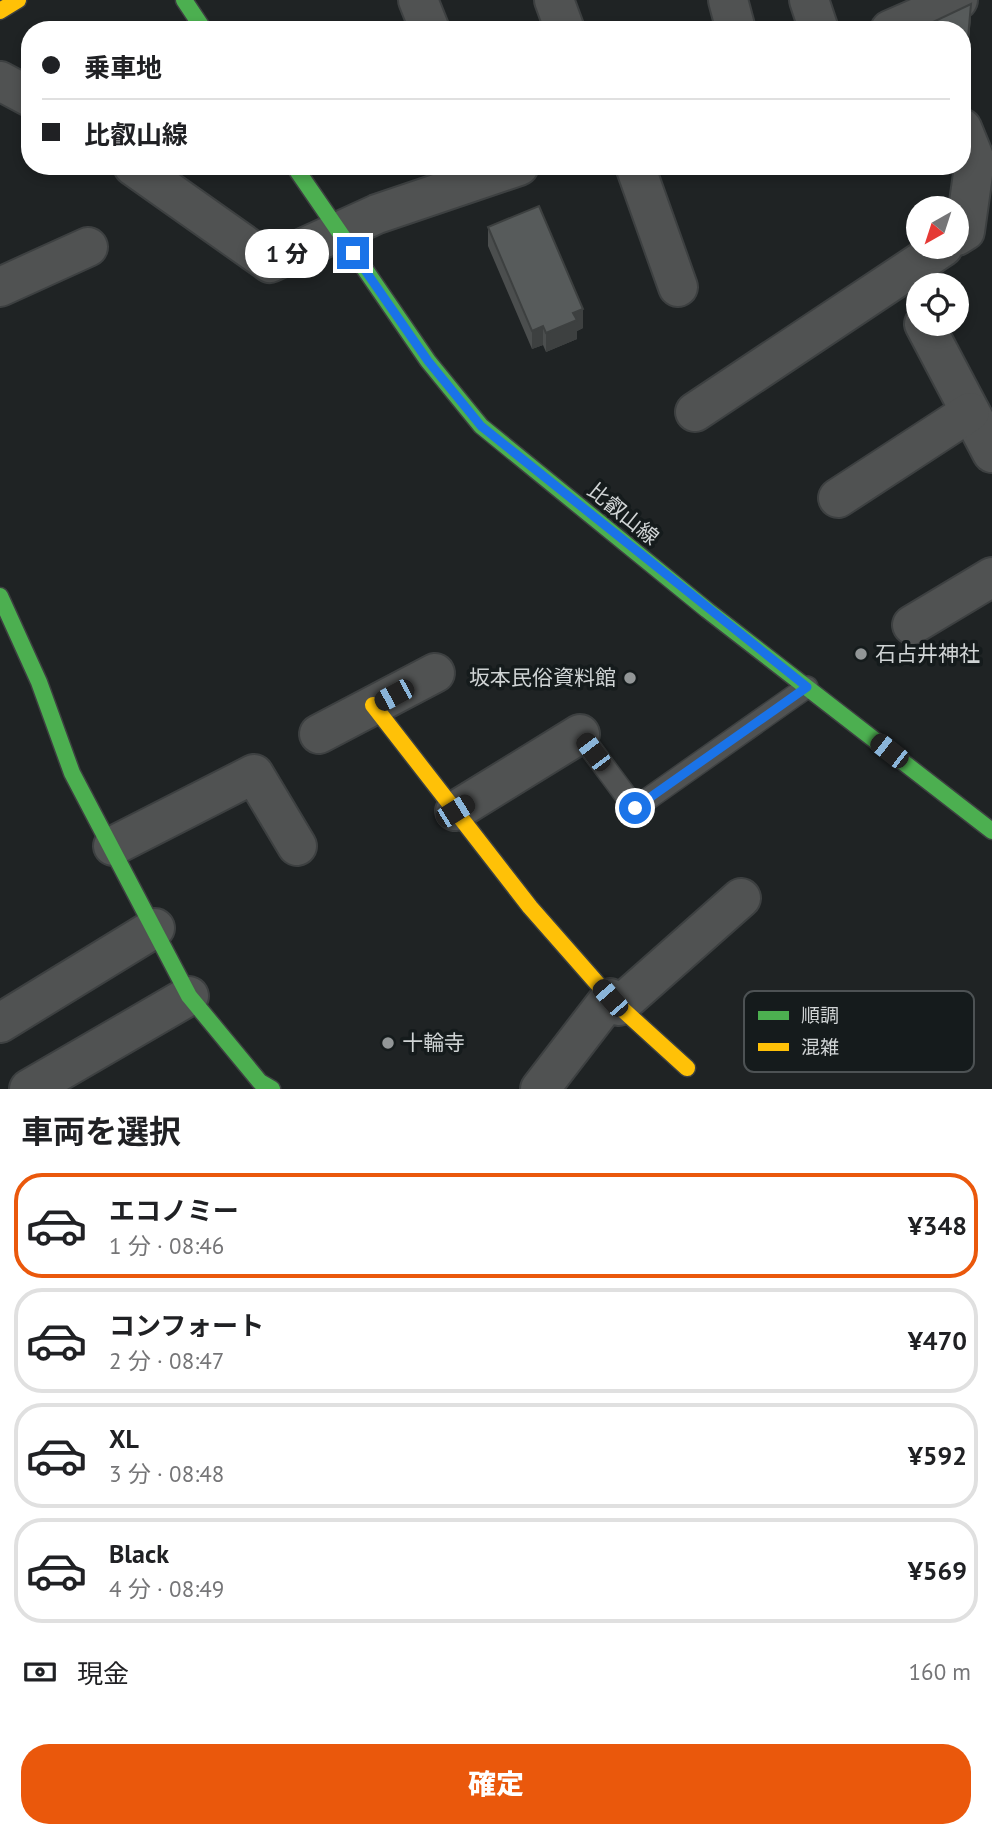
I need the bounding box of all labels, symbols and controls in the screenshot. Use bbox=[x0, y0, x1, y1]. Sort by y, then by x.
text: 乗車地 bbox=[84, 51, 162, 84]
text: 比叡山線 bbox=[84, 118, 188, 151]
north arrow bbox=[906, 196, 970, 259]
map controls bbox=[906, 196, 969, 336]
callout: 1 分 bbox=[244, 229, 328, 278]
route end bbox=[337, 237, 369, 269]
text: 1 分 bbox=[266, 239, 308, 268]
button: locate bbox=[906, 273, 969, 336]
street label: 比叡山線 bbox=[582, 477, 664, 551]
place label: 石占井神社 bbox=[875, 640, 980, 667]
marker: 石占井神社 bbox=[853, 646, 869, 662]
place label: 坂本民俗資料館 bbox=[469, 664, 616, 691]
marker: 坂本民俗資料館 bbox=[622, 670, 638, 686]
car bbox=[371, 676, 418, 714]
car bbox=[572, 729, 615, 775]
car bbox=[866, 730, 913, 772]
car bbox=[432, 791, 479, 831]
route start bbox=[619, 792, 651, 824]
car bbox=[589, 975, 632, 1021]
legend bbox=[744, 991, 974, 1072]
text: 順調 bbox=[801, 1003, 839, 1027]
place label: 十輪寺 bbox=[402, 1029, 465, 1056]
marker: 十輪寺 bbox=[380, 1035, 396, 1051]
text: 混雑 bbox=[801, 1035, 839, 1059]
text: 車両を選択 bbox=[21, 1110, 181, 1152]
icon: car bbox=[25, 1194, 88, 1257]
text: エコノミー bbox=[109, 1194, 239, 1227]
text: ¥348 bbox=[908, 1209, 967, 1242]
text: 1 分 · 08:46 bbox=[109, 1231, 224, 1260]
icon: car bbox=[25, 1309, 88, 1372]
text: コンフォート bbox=[109, 1309, 264, 1342]
text: ¥470 bbox=[908, 1324, 967, 1357]
text: 2 分 · 08:47 bbox=[109, 1346, 224, 1375]
text: XL bbox=[109, 1422, 139, 1455]
icon: car bbox=[25, 1424, 88, 1487]
text: ¥592 bbox=[908, 1439, 967, 1472]
text: 3 分 · 08:48 bbox=[109, 1459, 224, 1488]
text: Black bbox=[109, 1537, 169, 1570]
icon: car bbox=[25, 1539, 88, 1602]
text: ¥569 bbox=[908, 1554, 967, 1587]
text: 4 分 · 08:49 bbox=[109, 1574, 224, 1603]
icon: cash bbox=[21, 1653, 59, 1691]
text: 現金 bbox=[77, 1657, 129, 1690]
text: 160 m bbox=[909, 1657, 971, 1686]
button: 確定 bbox=[21, 1744, 971, 1824]

